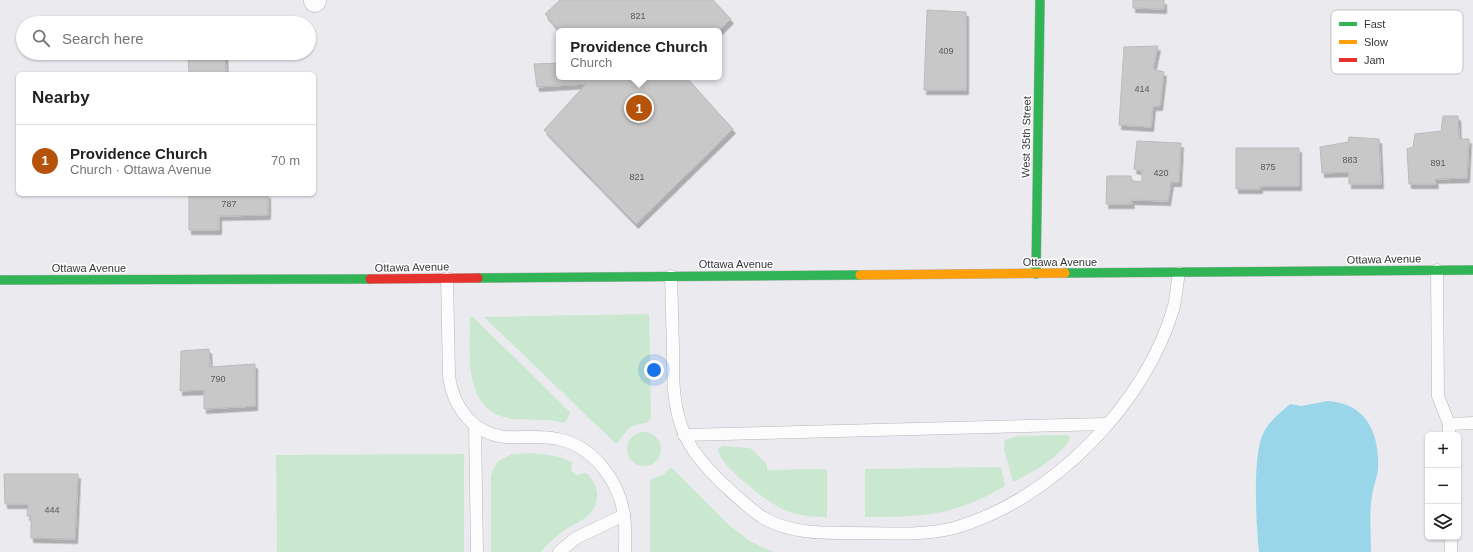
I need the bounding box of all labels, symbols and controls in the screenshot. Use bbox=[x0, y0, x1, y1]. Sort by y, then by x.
legend bbox=[1331, 10, 1463, 74]
house number: 821 bbox=[630, 11, 646, 21]
search box bbox=[16, 16, 316, 60]
text: Fast bbox=[1364, 18, 1385, 30]
icon: search bbox=[30, 27, 52, 49]
popup bbox=[556, 28, 722, 80]
text: Search here bbox=[62, 30, 144, 47]
text: Slow bbox=[1364, 36, 1388, 48]
text: Providence Church bbox=[570, 38, 708, 55]
house number: 409 bbox=[938, 46, 954, 56]
text: Jam bbox=[1364, 54, 1385, 66]
text: Church bbox=[570, 55, 612, 70]
house number: 414 bbox=[1134, 84, 1150, 94]
text: Nearby bbox=[32, 88, 90, 107]
pin: 1 bbox=[626, 93, 652, 123]
street label: West 35th Street bbox=[1019, 96, 1033, 178]
text: Providence Church bbox=[70, 145, 208, 162]
text: 1 bbox=[41, 153, 49, 168]
text: 70 m bbox=[271, 153, 300, 168]
house number: 883 bbox=[1342, 155, 1358, 165]
house number: 891 bbox=[1430, 158, 1446, 168]
text: Church · Ottawa Avenue bbox=[70, 162, 211, 177]
house number: 875 bbox=[1260, 162, 1276, 172]
house number: 420 bbox=[1153, 168, 1169, 178]
house number: 821 bbox=[629, 172, 645, 182]
house number: 787 bbox=[221, 199, 237, 209]
street label: Ottawa Avenue bbox=[1347, 252, 1421, 266]
street label: Ottawa Avenue bbox=[1023, 256, 1097, 268]
street label: Ottawa Avenue bbox=[699, 258, 773, 270]
street label: Ottawa Avenue bbox=[375, 260, 449, 274]
street label: Ottawa Avenue bbox=[52, 262, 126, 274]
your location bbox=[644, 360, 664, 380]
house number: 790 bbox=[210, 374, 226, 384]
map controls bbox=[1425, 432, 1461, 540]
button: + bbox=[1425, 432, 1461, 468]
button: − bbox=[1425, 468, 1461, 504]
button: layers bbox=[1425, 504, 1461, 540]
house number: 444 bbox=[44, 505, 60, 515]

